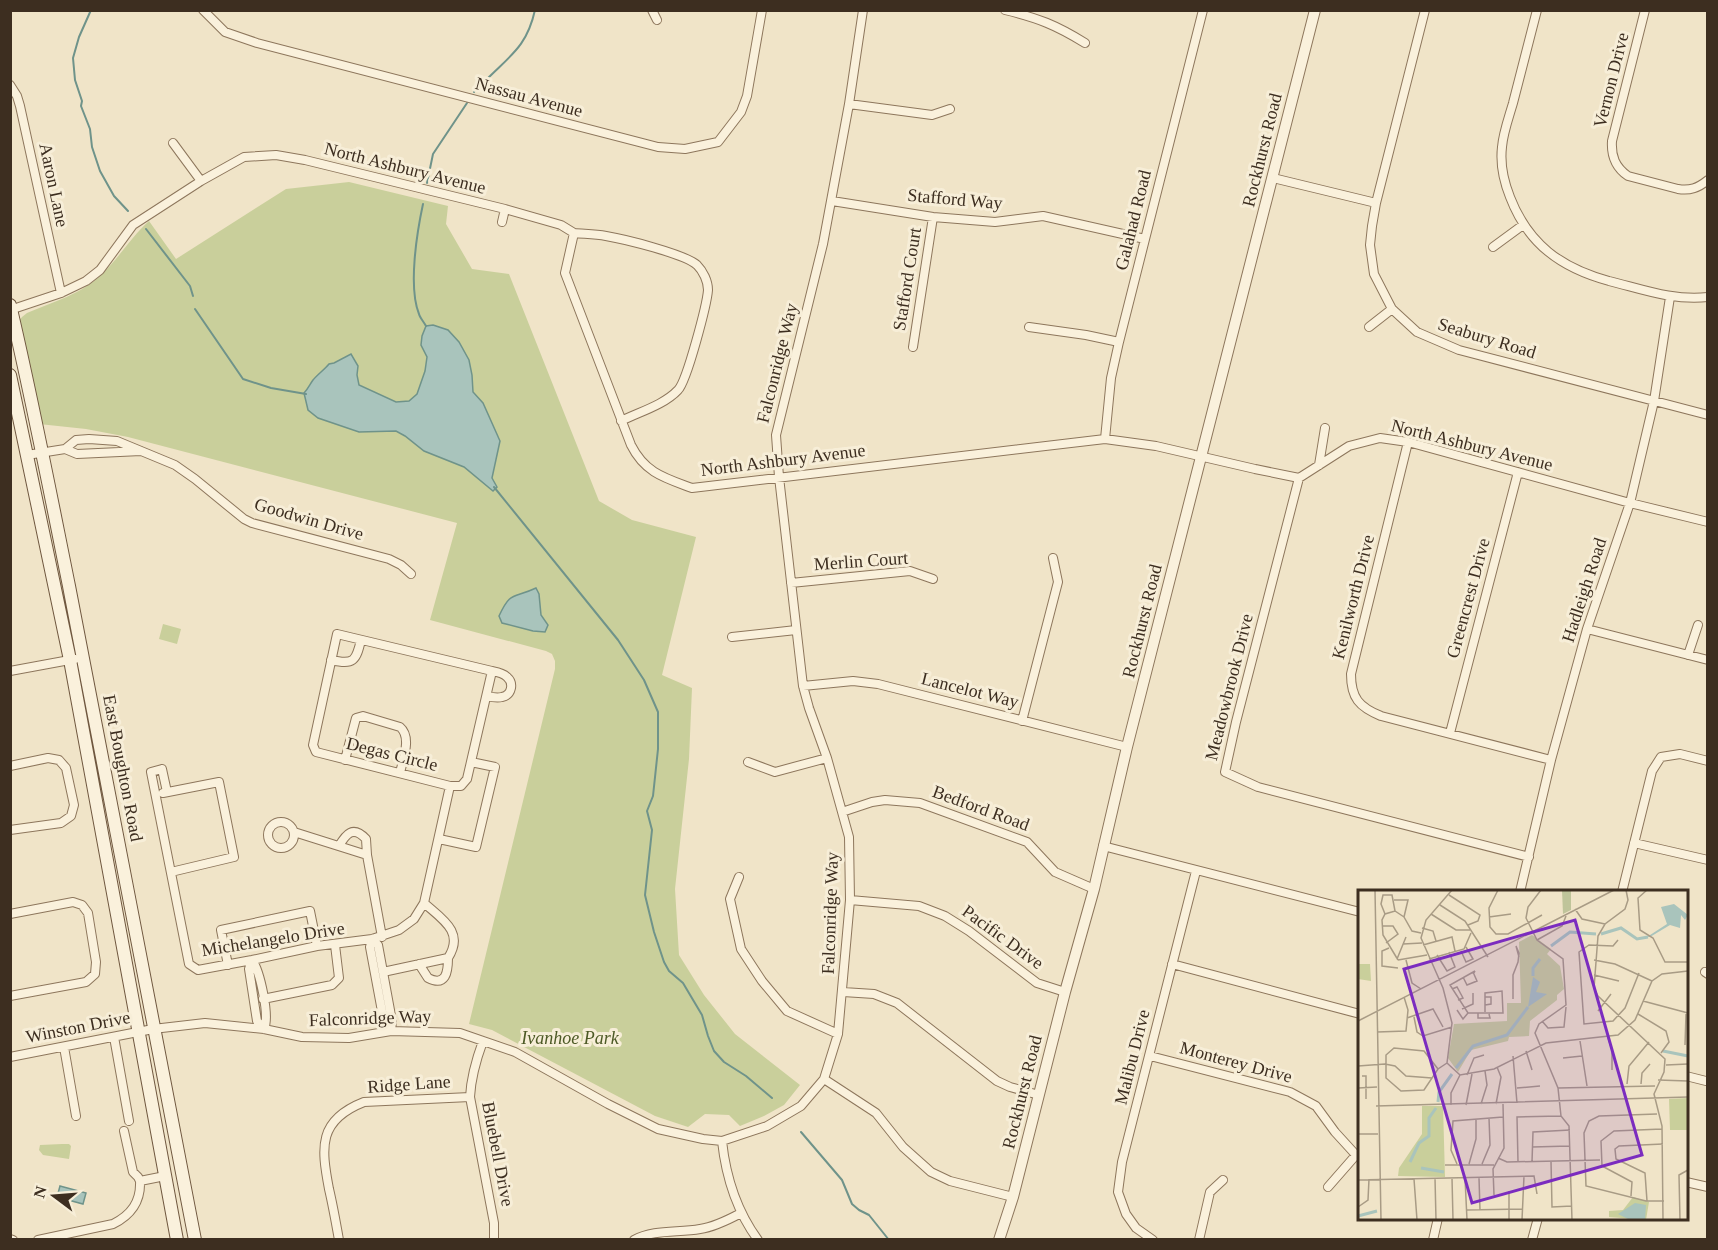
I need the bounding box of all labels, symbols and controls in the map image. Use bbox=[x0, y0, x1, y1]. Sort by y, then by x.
street label: Vernon Drive bbox=[1590, 30, 1632, 130]
street label: Nassau Avenue bbox=[473, 73, 585, 121]
street label: Rockhurst Road bbox=[1238, 91, 1286, 209]
street label: North Ashbury Avenue bbox=[322, 138, 488, 198]
street label: Aaron Lane bbox=[35, 141, 73, 229]
street label: Galahad Road bbox=[1111, 168, 1155, 272]
street label: Stafford Way bbox=[907, 185, 1003, 213]
street label: Stafford Court bbox=[889, 226, 925, 332]
street label: Falconridge Way bbox=[752, 301, 802, 425]
street label: Seabury Road bbox=[1436, 314, 1538, 362]
street label: North Ashbury Avenue bbox=[1389, 415, 1555, 475]
street label: North Ashbury Avenue bbox=[700, 440, 866, 480]
street label: Goodwin Drive bbox=[252, 494, 366, 544]
street label: Kenilworth Drive bbox=[1328, 533, 1378, 661]
street label: Hadleigh Road bbox=[1558, 535, 1610, 645]
street label: Greencrest Drive bbox=[1442, 536, 1494, 660]
street label: Merlin Court bbox=[813, 548, 909, 574]
street label: Rockhurst Road bbox=[1118, 562, 1166, 680]
street label: Meadowbrook Drive bbox=[1201, 612, 1257, 762]
street label: Lancelot Way bbox=[919, 668, 1021, 712]
street label: East Boughton Road bbox=[99, 693, 147, 843]
street label: Degas Circle bbox=[344, 733, 440, 775]
street label: Bedford Road bbox=[930, 781, 1032, 835]
street label: Falconridge Way bbox=[818, 851, 842, 975]
inset map bbox=[1358, 890, 1688, 1220]
street label: Pacific Drive bbox=[959, 901, 1047, 973]
street label: Michelangelo Drive bbox=[200, 918, 346, 960]
street label: Falconridge Way bbox=[308, 1006, 432, 1030]
street label: Winston Drive bbox=[24, 1007, 132, 1047]
street label: Malibu Drive bbox=[1111, 1007, 1153, 1107]
park label: Ivanhoe Park bbox=[520, 1028, 620, 1048]
street label: Rockhurst Road bbox=[998, 1033, 1046, 1151]
street label: Monterey Drive bbox=[1178, 1037, 1294, 1087]
street label: Ridge Lane bbox=[367, 1071, 451, 1097]
street label: Bluebell Drive bbox=[478, 1100, 518, 1208]
north arrow bbox=[24, 1166, 84, 1226]
text: N bbox=[30, 1184, 50, 1200]

